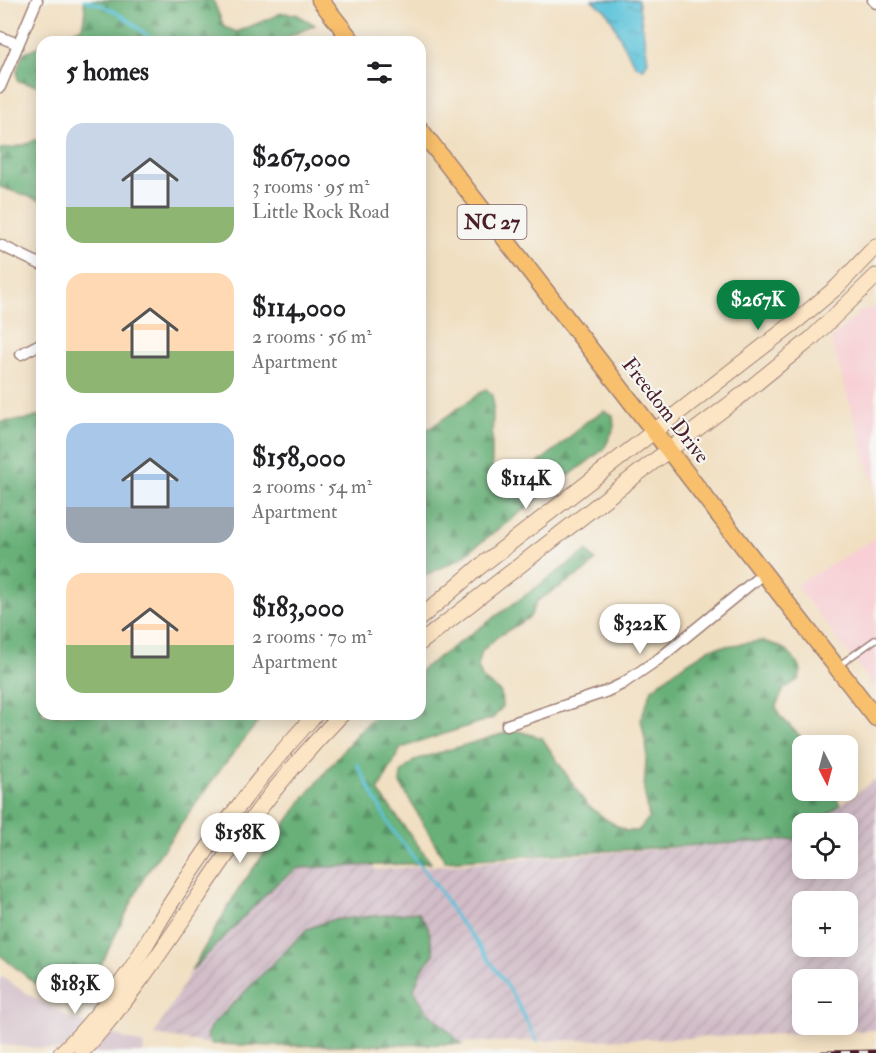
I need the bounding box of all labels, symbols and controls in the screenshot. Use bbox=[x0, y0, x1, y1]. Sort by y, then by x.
text: 5 homes bbox=[66, 56, 149, 88]
icon: filters bbox=[363, 56, 396, 89]
text: $267,000 bbox=[252, 142, 351, 174]
icon: home bbox=[114, 147, 186, 219]
text: 3 rooms · 95 m² bbox=[252, 174, 370, 199]
text: Little Rock Road bbox=[252, 199, 390, 224]
road number: NC 27 bbox=[458, 205, 526, 239]
pin: $267K bbox=[716, 280, 800, 331]
text: $267K bbox=[731, 287, 785, 312]
text: $114,000 bbox=[252, 292, 346, 324]
icon: home bbox=[114, 297, 186, 369]
text: 2 rooms · 56 m² bbox=[252, 324, 372, 349]
text: Apartment bbox=[252, 349, 337, 374]
street label: Freedom Drive bbox=[616, 352, 716, 469]
text: $158,000 bbox=[252, 442, 346, 474]
icon: home bbox=[114, 447, 186, 519]
pin: $114K bbox=[484, 459, 568, 510]
text: $114K bbox=[501, 466, 551, 491]
text: 2 rooms · 54 m² bbox=[252, 474, 372, 499]
text: Apartment bbox=[252, 499, 337, 524]
text: $183,000 bbox=[252, 592, 344, 624]
icon: home bbox=[114, 597, 186, 669]
pin: $322K bbox=[598, 604, 682, 655]
text: $322K bbox=[613, 611, 667, 636]
text: 2 rooms · 70 m² bbox=[252, 624, 372, 649]
text: Apartment bbox=[252, 649, 337, 674]
north arrow bbox=[792, 735, 858, 801]
map controls bbox=[792, 735, 858, 1035]
pin: $158K bbox=[198, 813, 282, 864]
button: locate bbox=[792, 813, 858, 879]
text: $158K bbox=[215, 820, 265, 845]
button: + bbox=[792, 891, 858, 957]
pin: $183K bbox=[33, 964, 117, 1015]
button: − bbox=[792, 969, 858, 1035]
text: $183K bbox=[50, 971, 100, 996]

